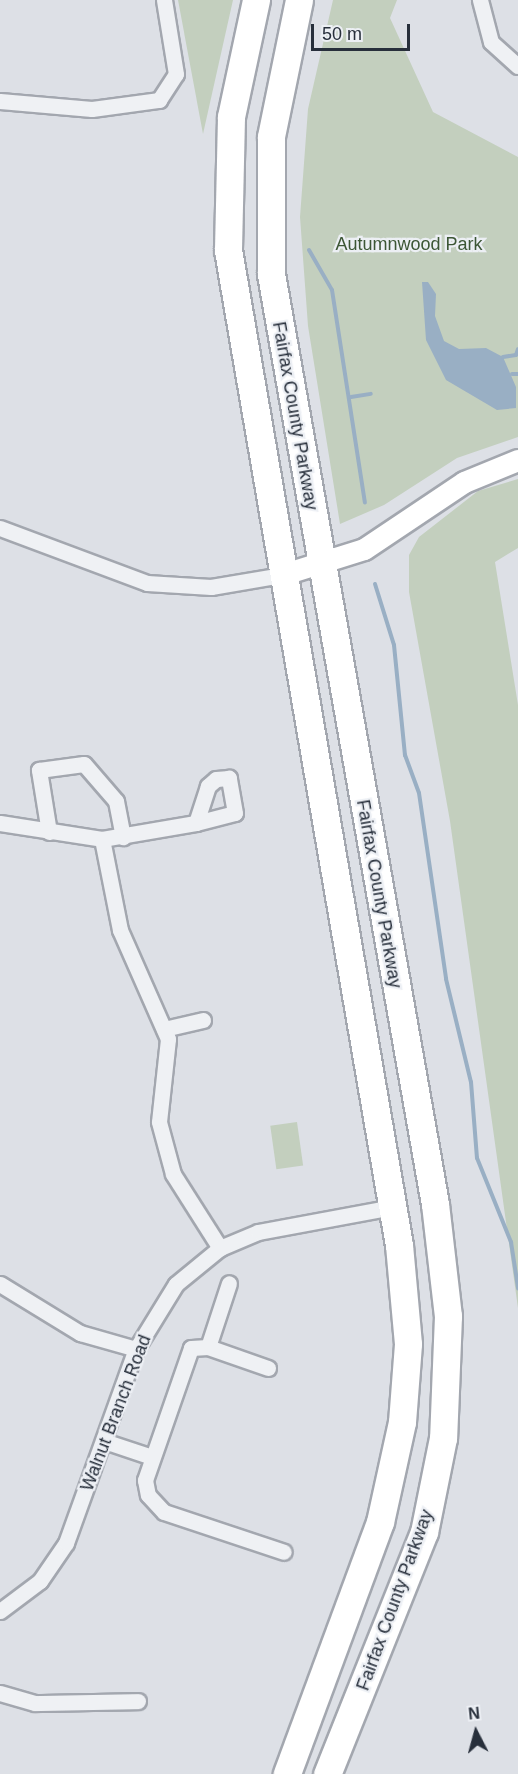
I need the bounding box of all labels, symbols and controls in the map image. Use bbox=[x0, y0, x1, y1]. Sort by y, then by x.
scale bar bbox=[314, 12, 413, 50]
text: 50 m bbox=[322, 24, 362, 44]
park label: Autumnwood Park bbox=[335, 233, 483, 255]
street label: Fairfax County Parkway bbox=[268, 320, 322, 512]
street label: Fairfax County Parkway bbox=[352, 798, 406, 990]
street label: Walnut Branch Road bbox=[76, 1332, 156, 1494]
street label: Fairfax County Parkway bbox=[352, 1507, 438, 1693]
north arrow bbox=[446, 1702, 506, 1762]
text: N bbox=[467, 1705, 481, 1723]

